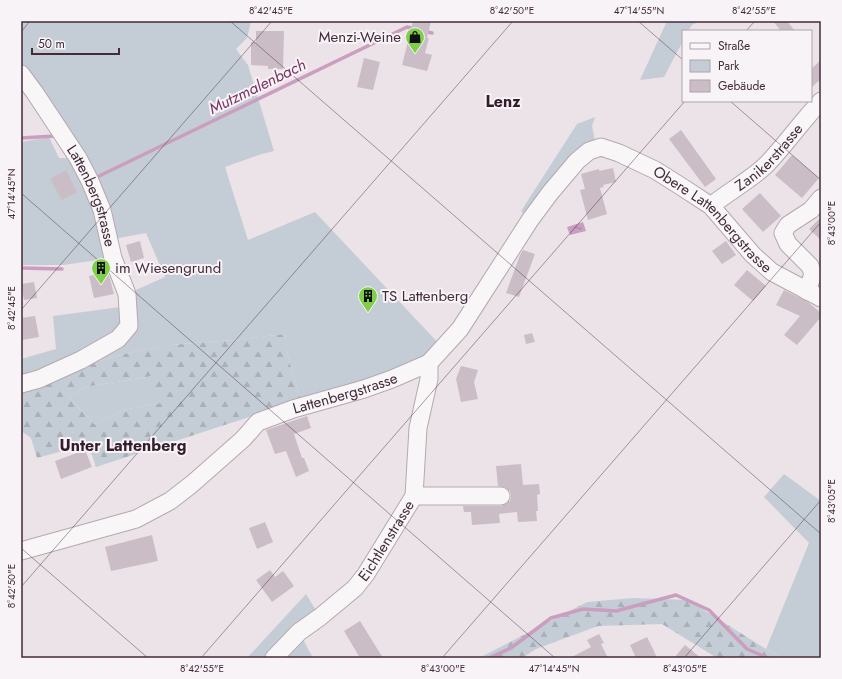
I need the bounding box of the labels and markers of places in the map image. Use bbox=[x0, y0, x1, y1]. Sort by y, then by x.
place label: Menzi-Weine bbox=[318, 26, 401, 48]
shop icon: Menzi-Weine bbox=[404, 26, 426, 54]
building icon: im Wiesengrund bbox=[90, 257, 112, 285]
place label: im Wiesengrund bbox=[115, 257, 221, 279]
building icon: TS Lattenberg bbox=[357, 285, 379, 313]
place label: TS Lattenberg bbox=[382, 285, 468, 307]

